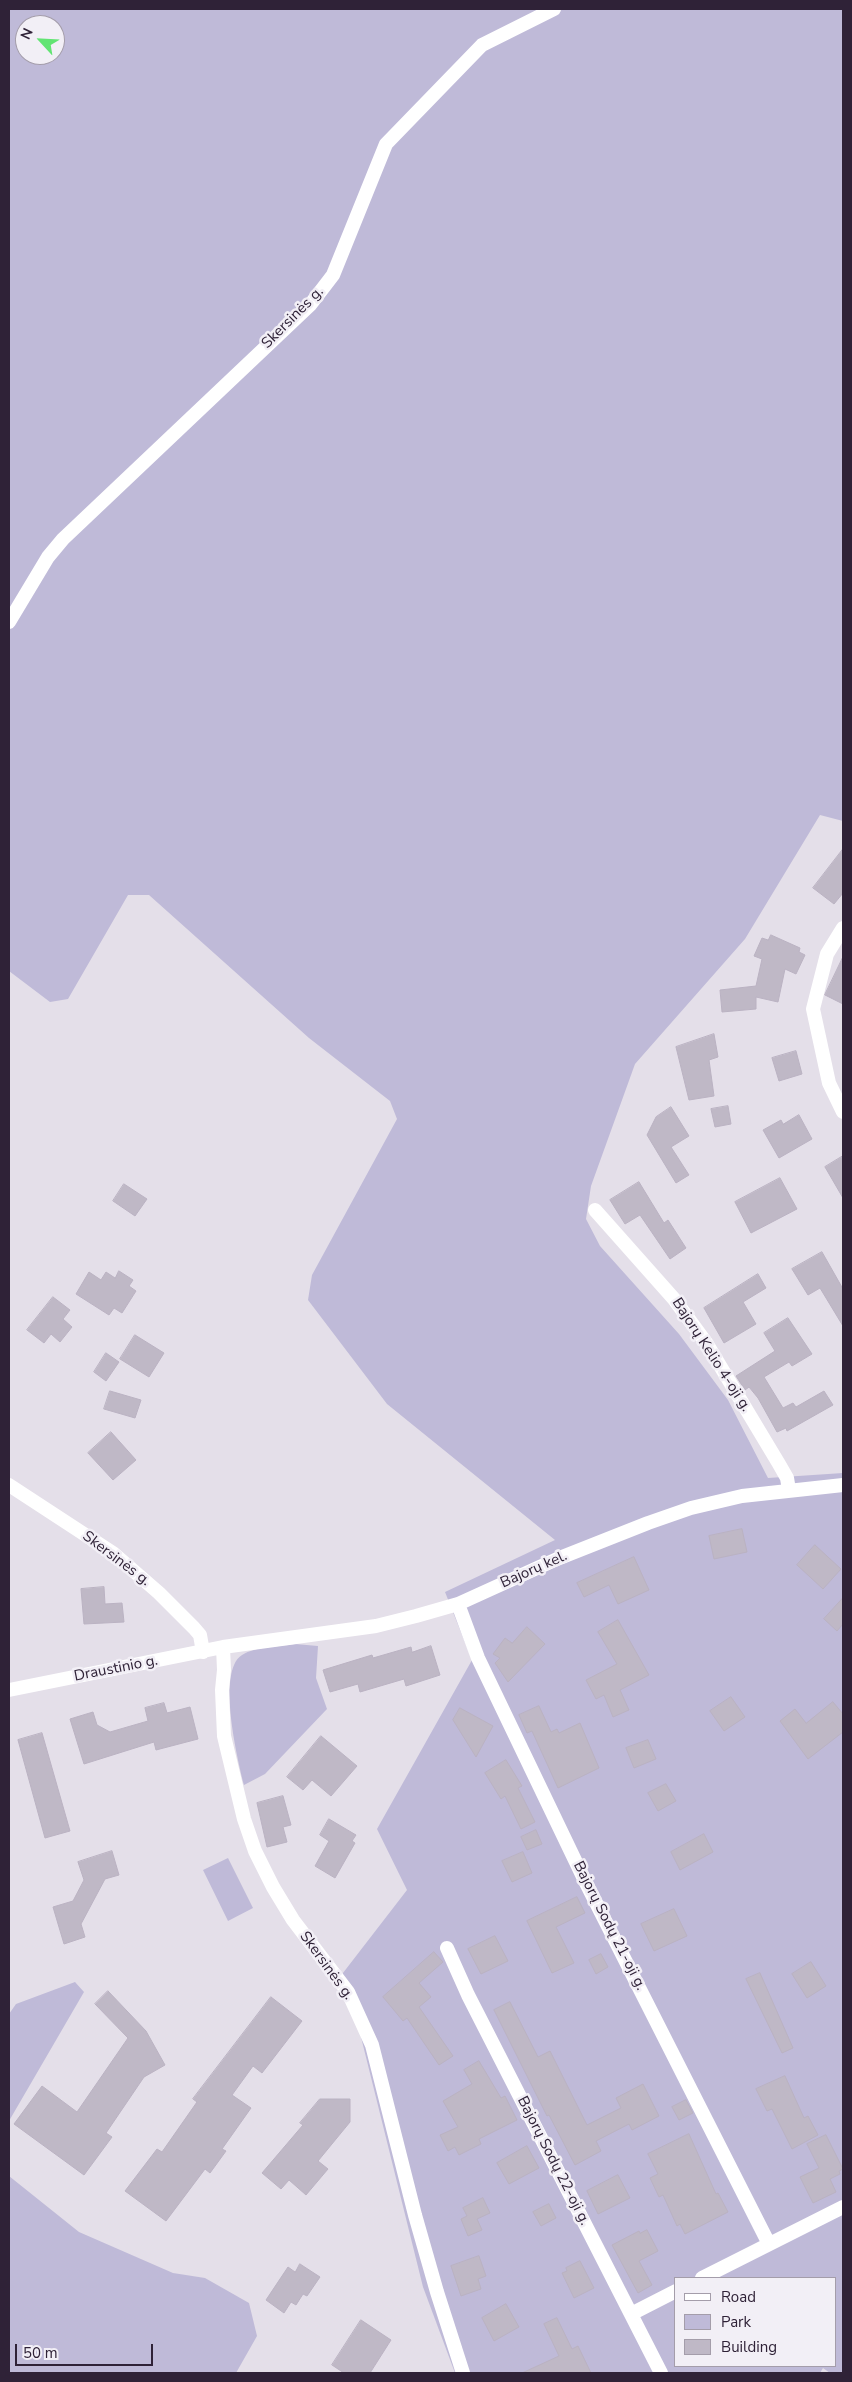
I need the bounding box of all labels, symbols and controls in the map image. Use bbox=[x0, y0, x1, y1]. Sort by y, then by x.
north arrow bbox=[15, 15, 65, 65]
text: N bbox=[16, 25, 38, 43]
street label: Skersinės g. bbox=[258, 283, 328, 353]
street label: Bajorų Kelio 4-oji g. bbox=[668, 1295, 754, 1415]
street label: Skersinės g. bbox=[79, 1528, 153, 1590]
street label: Bajorų kel. bbox=[498, 1547, 570, 1593]
street label: Draustinio g. bbox=[73, 1652, 159, 1686]
street label: Bajorų Sodų 21-oji g. bbox=[569, 1859, 649, 1993]
street label: Skersinės g. bbox=[295, 1928, 357, 2004]
street label: Bajorų Sodų 22-oji g. bbox=[513, 2094, 593, 2228]
legend bbox=[674, 2277, 837, 2367]
text: Road bbox=[721, 2287, 756, 2307]
text: Park bbox=[721, 2312, 751, 2332]
scale bar bbox=[18, 2334, 155, 2366]
text: Building bbox=[721, 2337, 777, 2357]
text: 50 m bbox=[23, 2343, 58, 2363]

